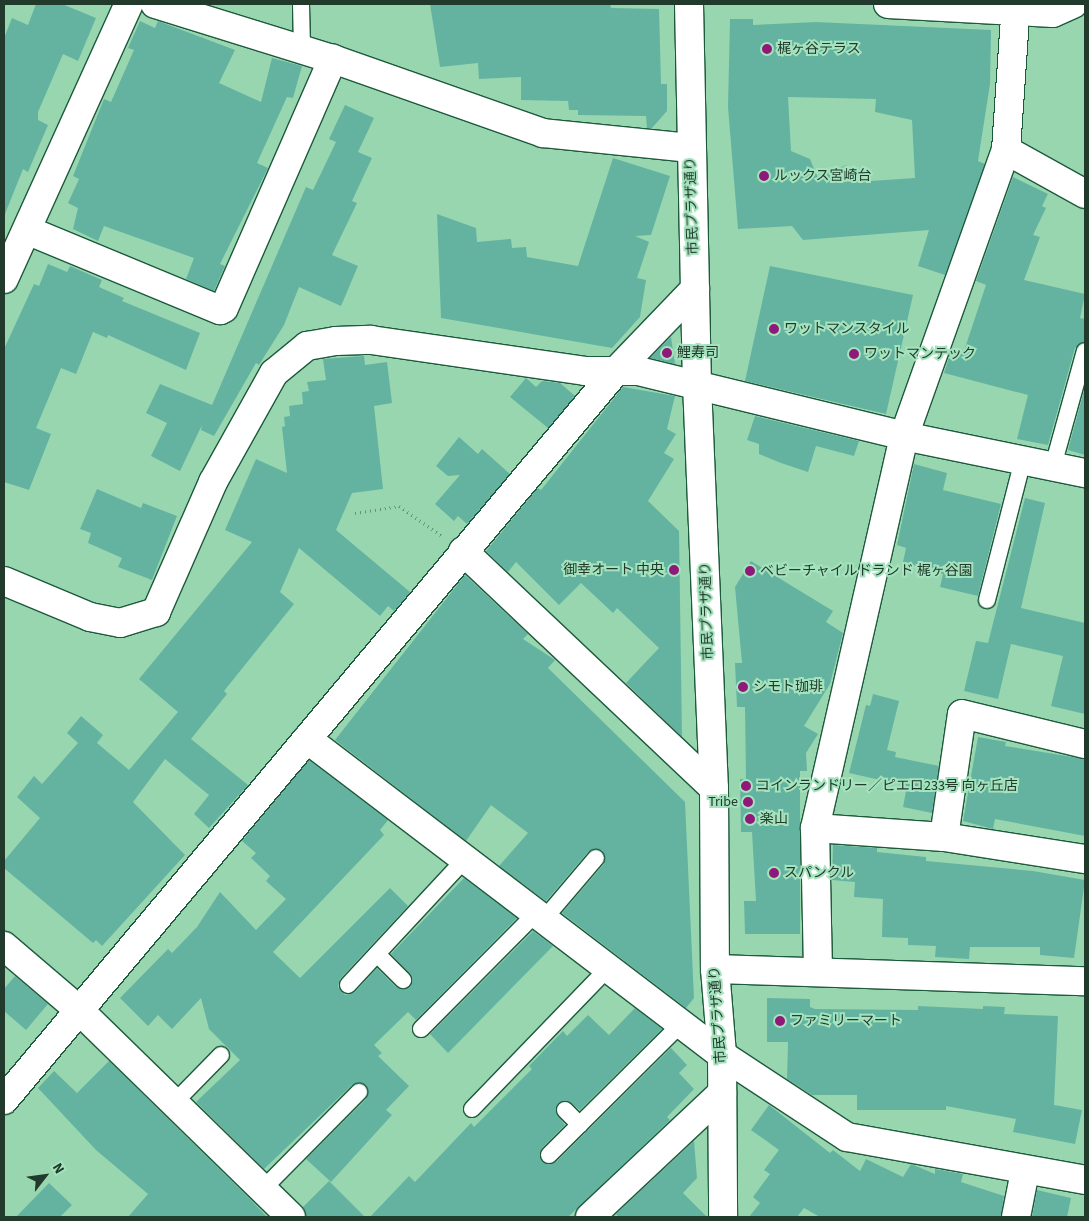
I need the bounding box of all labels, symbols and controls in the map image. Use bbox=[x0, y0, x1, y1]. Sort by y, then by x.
place label: 梶ヶ谷テラス bbox=[777, 41, 861, 57]
marker: 梶ヶ谷テラス bbox=[761, 43, 773, 55]
street label: 市民プラザ通り bbox=[682, 157, 702, 255]
place label: ルックス宮崎台 bbox=[774, 168, 872, 184]
marker: ルックス宮崎台 bbox=[758, 170, 770, 182]
place label: ワットマンスタイル bbox=[784, 321, 910, 337]
marker: ワットマンスタイル bbox=[768, 323, 780, 335]
place label: 鯉寿司 bbox=[677, 345, 719, 361]
place label: ワットマンテック bbox=[864, 346, 976, 362]
marker: 鯉寿司 bbox=[661, 347, 673, 359]
marker: ワットマンテック bbox=[848, 348, 860, 360]
place label: 御幸オート 中央 bbox=[563, 562, 664, 578]
street label: 市民プラザ通り bbox=[697, 562, 717, 660]
place label: ベビーチャイルドランド 梶ヶ谷園 bbox=[760, 563, 973, 579]
marker: 御幸オート 中央 bbox=[668, 564, 680, 576]
marker: ベビーチャイルドランド 梶ヶ谷園 bbox=[744, 565, 756, 577]
place label: シモト珈琲 bbox=[753, 679, 823, 695]
marker: シモト珈琲 bbox=[737, 681, 749, 693]
place label: コインランドリー／ピエロ233号 向ヶ丘店 bbox=[756, 778, 1018, 794]
marker: コインランドリー／ピエロ233号 向ヶ丘店 bbox=[740, 780, 752, 792]
place label: Tribe bbox=[708, 794, 738, 810]
marker: Tribe bbox=[742, 796, 754, 808]
place label: 楽山 bbox=[760, 811, 788, 827]
marker: 楽山 bbox=[744, 813, 756, 825]
place label: スパンクル bbox=[784, 865, 854, 881]
marker: スパンクル bbox=[768, 867, 780, 879]
street label: 市民プラザ通り bbox=[706, 966, 730, 1064]
place label: ファミリーマート bbox=[790, 1013, 902, 1029]
marker: ファミリーマート bbox=[774, 1015, 786, 1027]
north arrow bbox=[20, 1151, 70, 1201]
text: N bbox=[47, 1159, 69, 1178]

